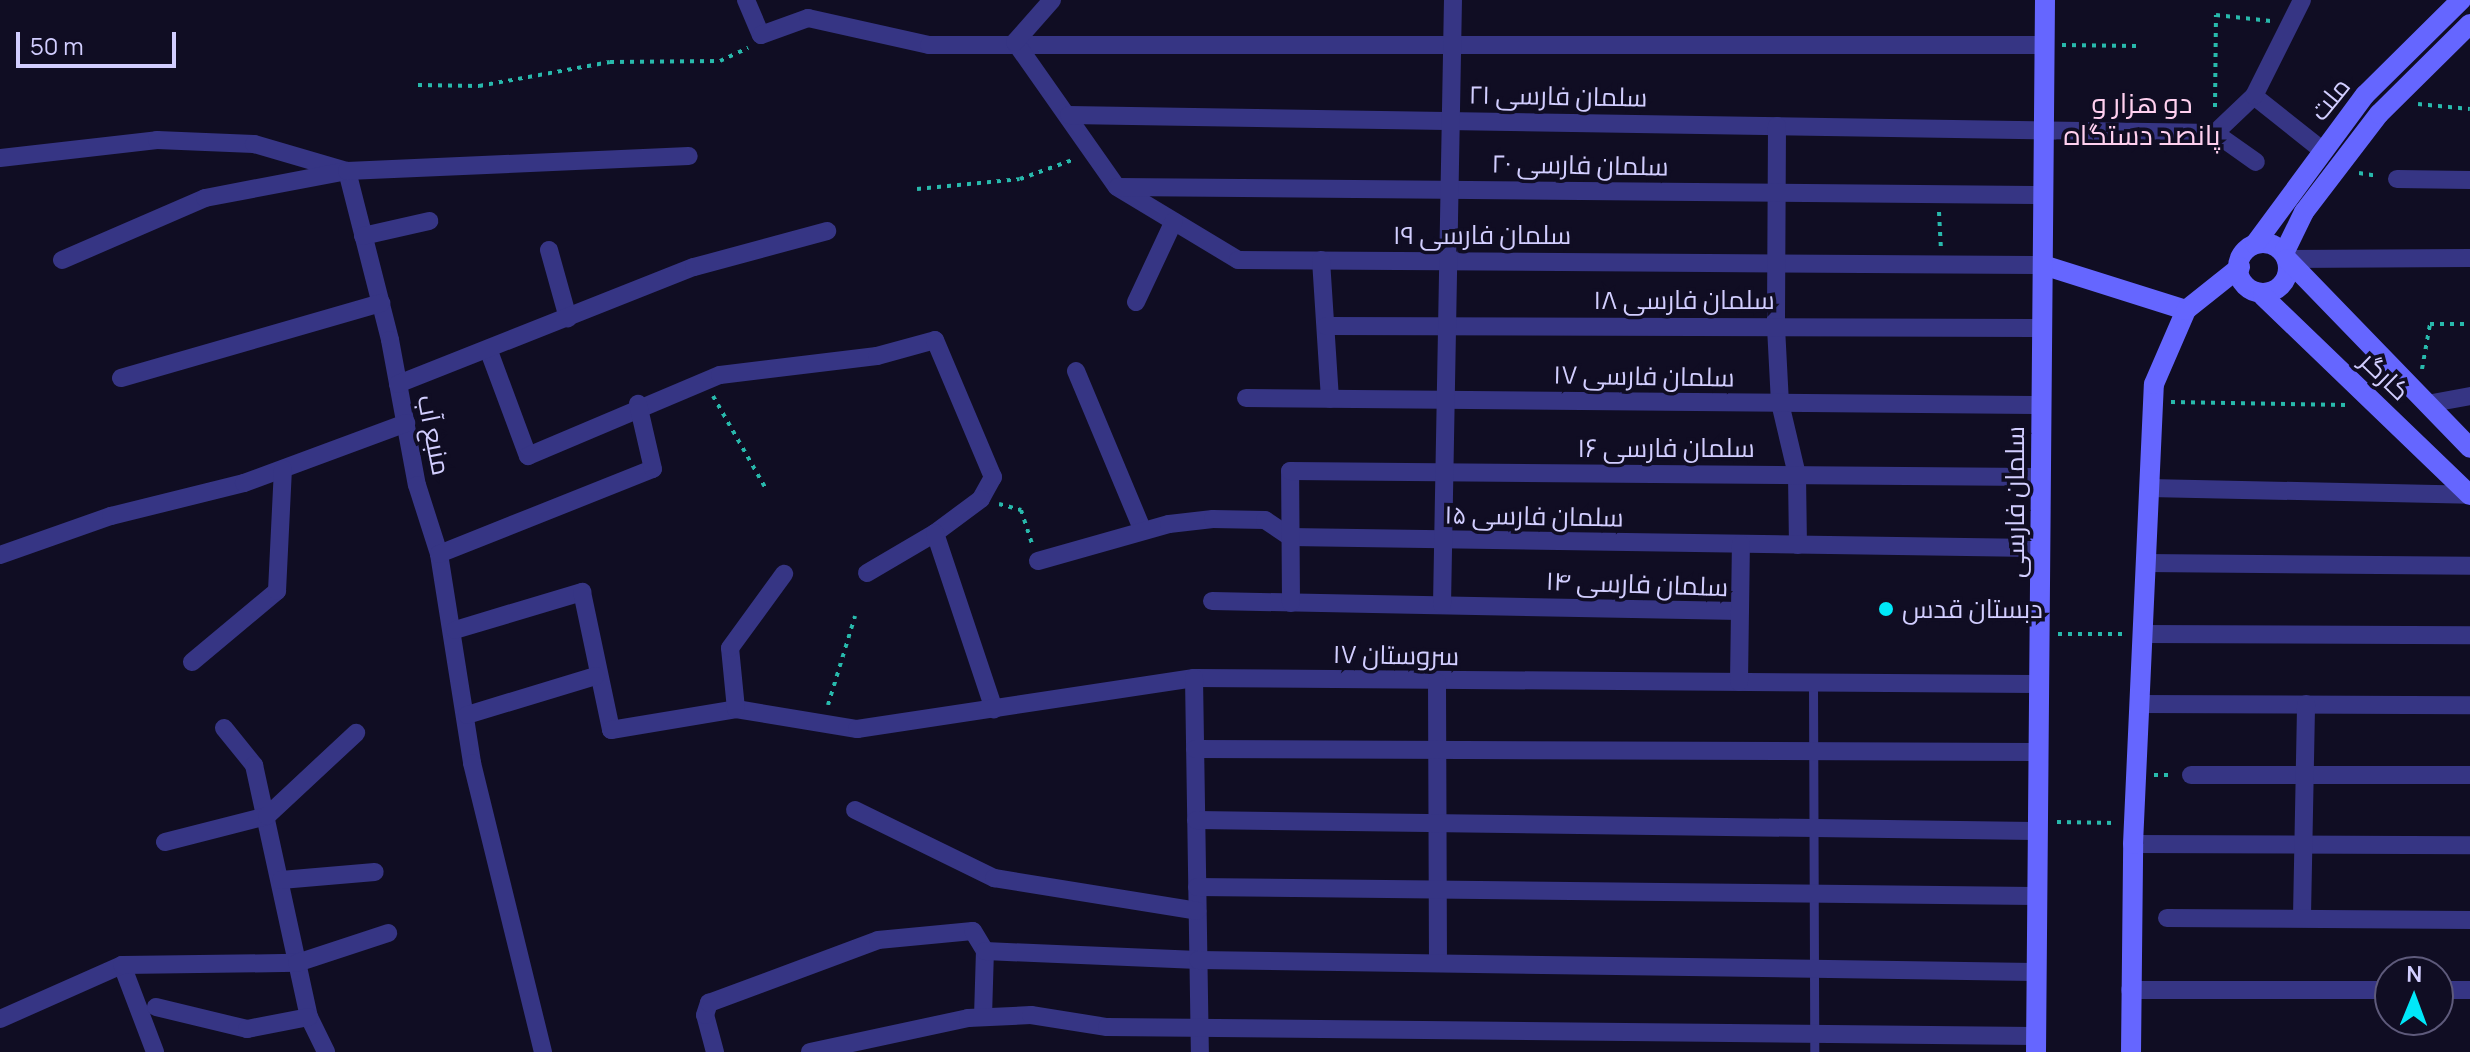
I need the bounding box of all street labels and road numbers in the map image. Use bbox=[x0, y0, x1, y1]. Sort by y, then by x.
street label: ملت bbox=[2303, 71, 2357, 127]
street label: سلمان فارسی ۲۱ bbox=[1468, 79, 1648, 113]
street label: سلمان فارسی ۲۰ bbox=[1491, 148, 1669, 182]
street label: سلمان فارسی ۱۹ bbox=[1393, 219, 1571, 251]
street label: سلمان فارسی ۱۸ bbox=[1593, 284, 1775, 316]
street label: کارگر bbox=[2354, 345, 2416, 407]
street label: سلمان فارسی ۱۷ bbox=[1553, 359, 1735, 393]
street label: منبع آب bbox=[411, 392, 457, 478]
street label: سلمان فارسی bbox=[1999, 426, 2031, 578]
street label: سلمان فارسی ۱۶ bbox=[1577, 432, 1755, 464]
street label: سلمان فارسی ۱۵ bbox=[1444, 499, 1624, 533]
street label: سلمان فارسی ۱۴ bbox=[1545, 565, 1729, 603]
street label: سروستان ۱۷ bbox=[1332, 638, 1460, 672]

